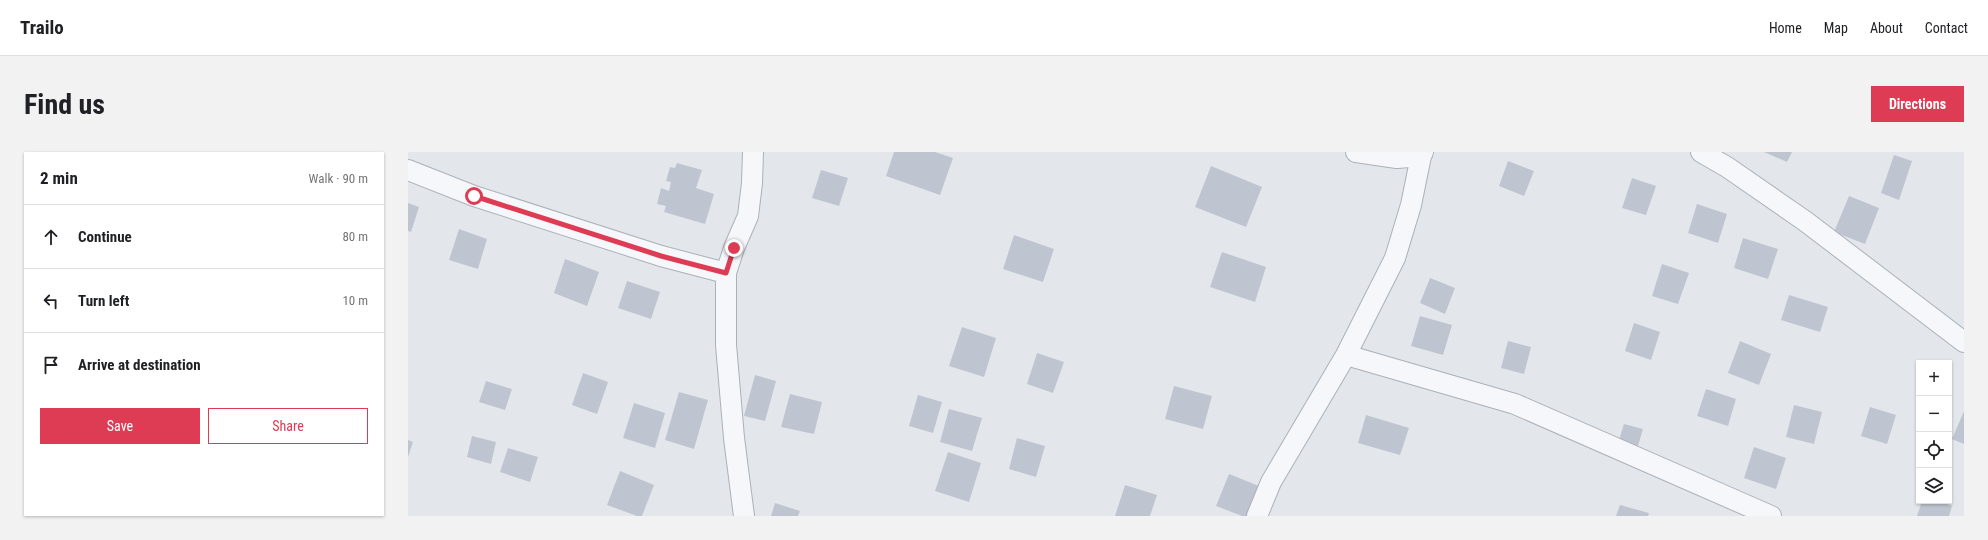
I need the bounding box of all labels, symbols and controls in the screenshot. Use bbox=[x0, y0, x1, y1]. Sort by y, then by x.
text: Trailo bbox=[20, 16, 64, 39]
text: Home bbox=[1769, 20, 1802, 36]
text: Map bbox=[1824, 20, 1848, 36]
text: About bbox=[1870, 20, 1903, 36]
text: Contact bbox=[1925, 20, 1968, 36]
button: Directions bbox=[1871, 86, 1964, 122]
text: Find us bbox=[24, 88, 105, 121]
text: 2 min bbox=[40, 168, 78, 188]
text: Walk · 90 m bbox=[308, 171, 368, 186]
route start bbox=[465, 187, 483, 205]
icon: ahead bbox=[40, 226, 62, 248]
text: Continue bbox=[78, 228, 132, 246]
text: 80 m bbox=[342, 229, 368, 244]
route end bbox=[725, 239, 743, 257]
icon: left bbox=[40, 290, 62, 312]
text: Turn left bbox=[78, 292, 129, 310]
text: 10 m bbox=[342, 293, 368, 308]
icon: arrive bbox=[40, 354, 62, 376]
text: Arrive at destination bbox=[78, 356, 201, 374]
map controls bbox=[1916, 360, 1952, 504]
button: + bbox=[1916, 360, 1952, 396]
button: − bbox=[1916, 396, 1952, 432]
button: Save bbox=[40, 408, 200, 444]
button: Share bbox=[208, 408, 368, 444]
button: locate bbox=[1916, 432, 1952, 468]
button: layers bbox=[1916, 468, 1952, 504]

